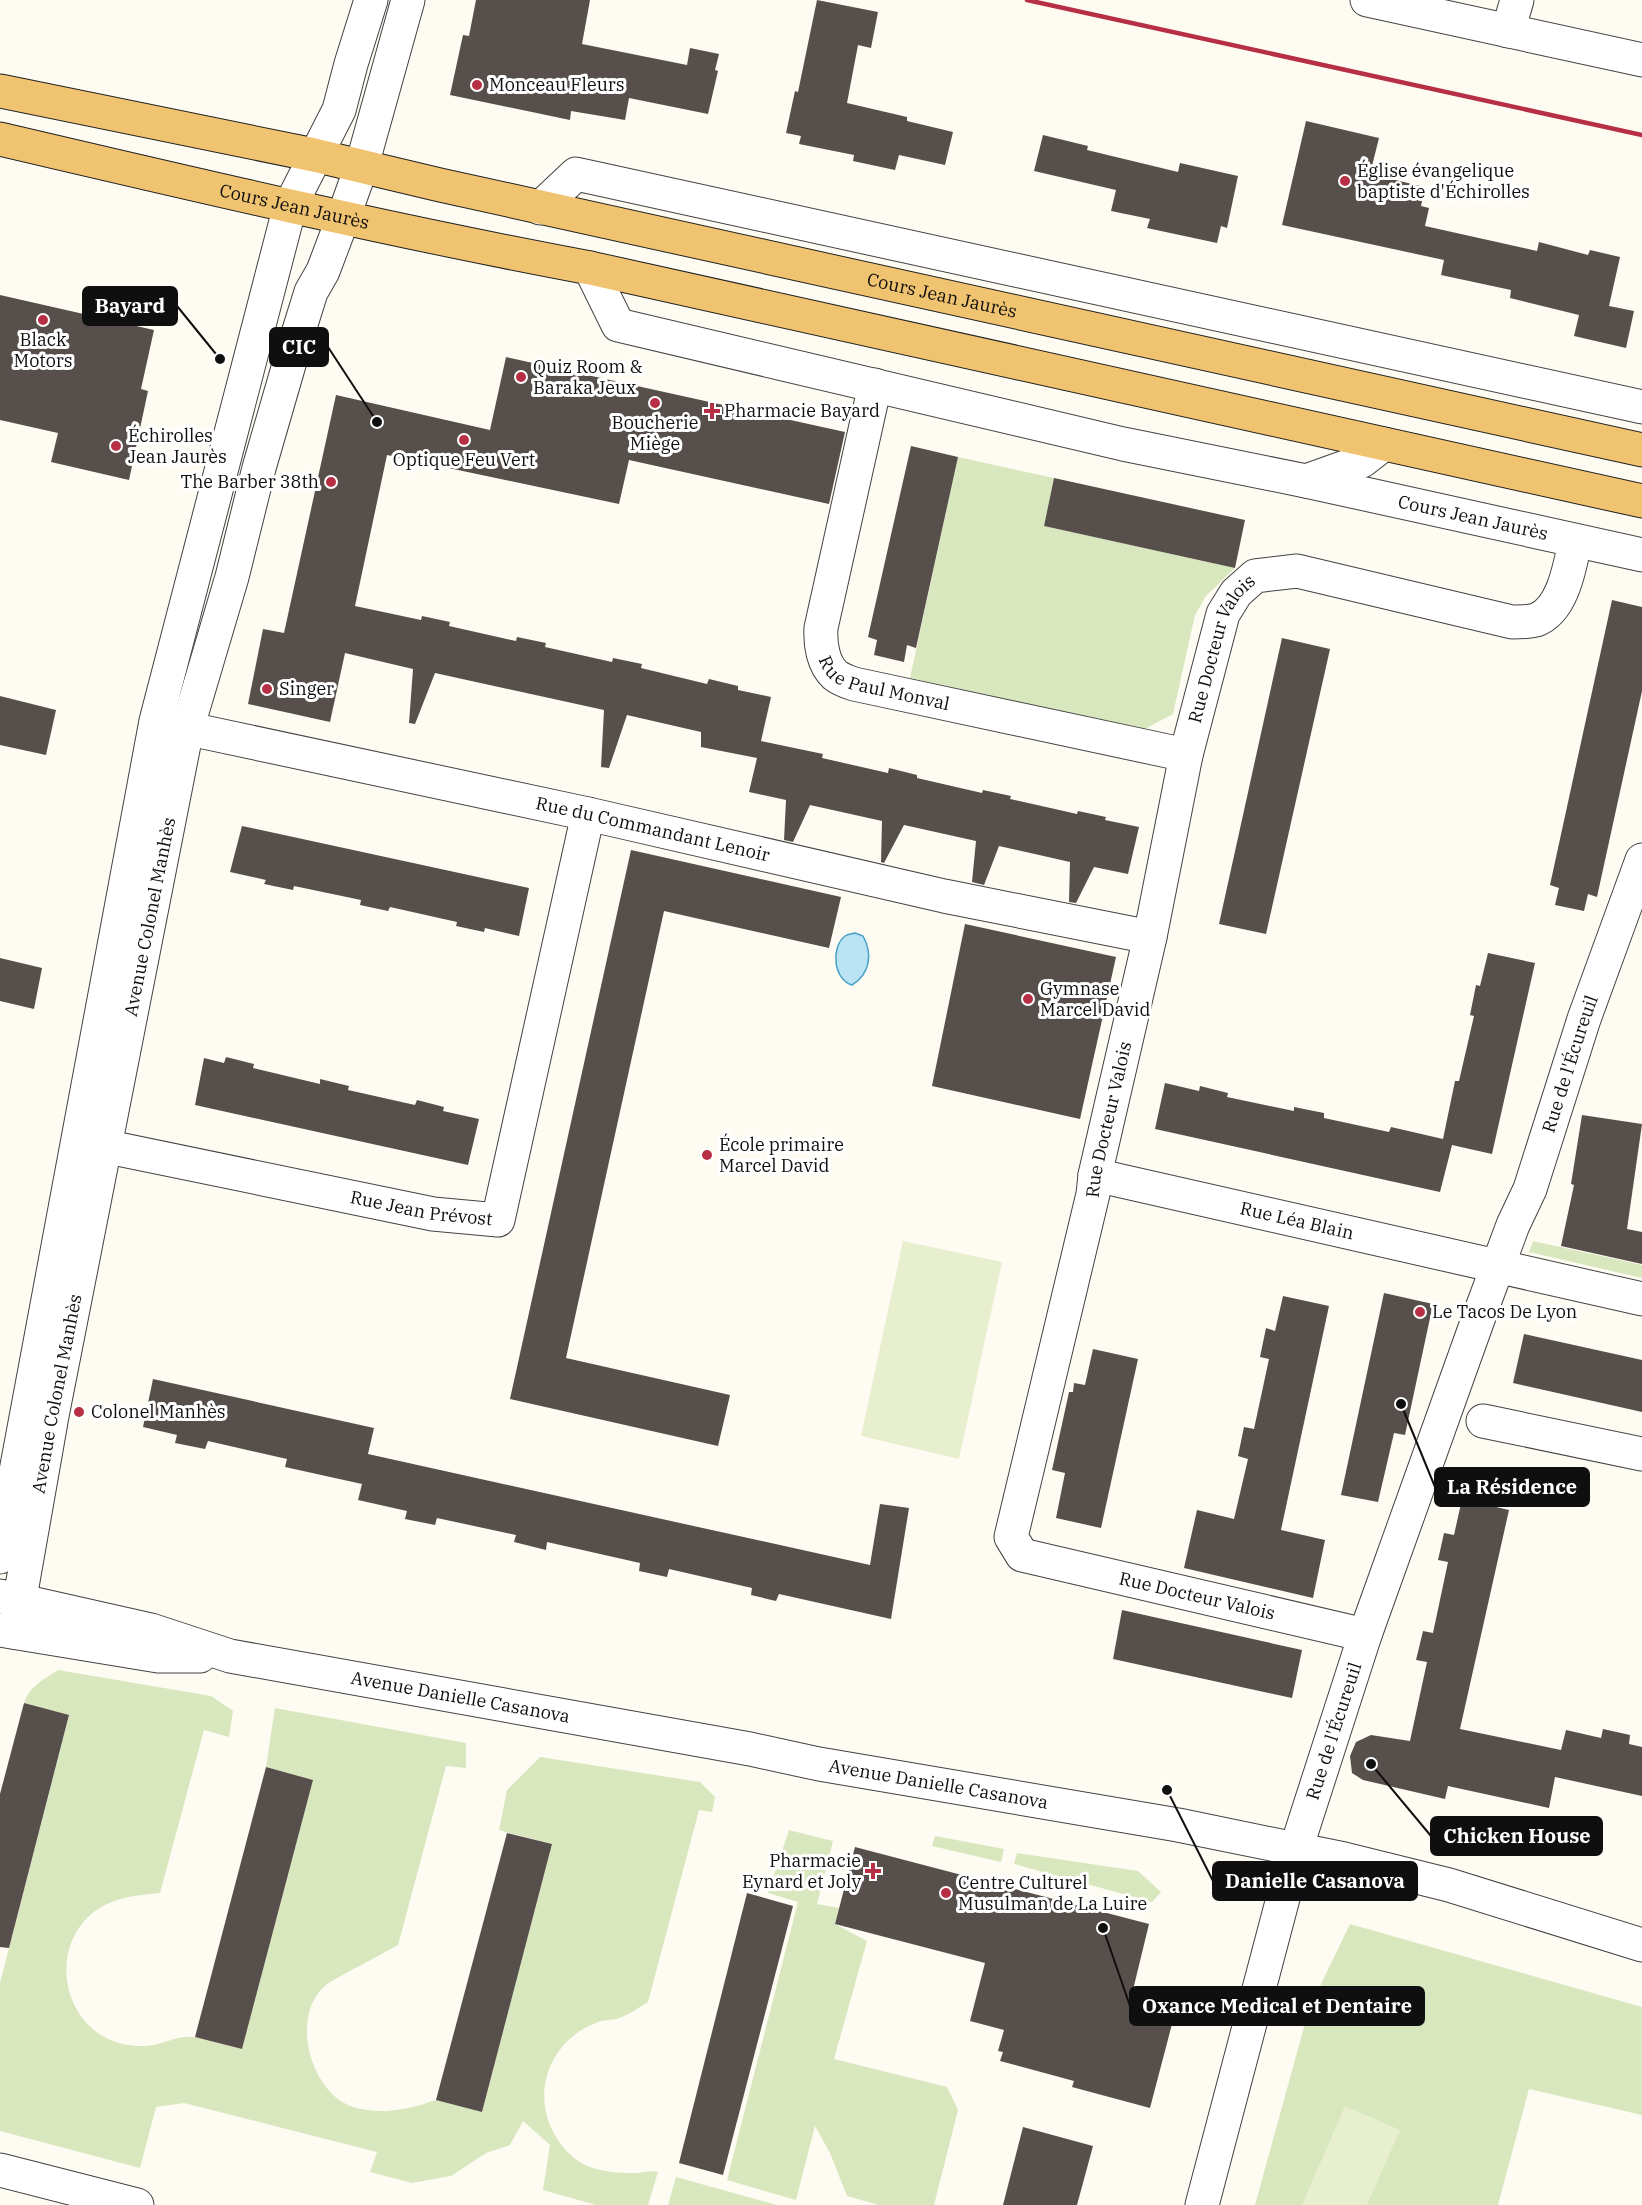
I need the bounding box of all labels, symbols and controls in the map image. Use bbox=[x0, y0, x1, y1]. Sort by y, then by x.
place label: Monceau Fleurs bbox=[489, 73, 625, 96]
marker: Monceau Fleurs bbox=[470, 78, 484, 92]
place label: Église évangelique baptiste d'Échirolles bbox=[1357, 159, 1530, 203]
marker: Église évangelique baptiste d'Échirolles bbox=[1338, 174, 1352, 188]
street label: Cours Jean Jaurès bbox=[217, 178, 371, 234]
street label: Cours Jean Jaurès bbox=[865, 268, 1019, 323]
callout: Bayard bbox=[83, 287, 177, 325]
text: Bayard bbox=[95, 292, 165, 319]
marker: Black Motors bbox=[36, 313, 50, 327]
place label: Black Motors bbox=[13, 328, 73, 372]
callout: CIC bbox=[270, 328, 328, 366]
text: CIC bbox=[282, 333, 316, 360]
place label: Quiz Room & Baraka Jeux bbox=[533, 355, 643, 399]
marker: Quiz Room & Baraka Jeux bbox=[514, 370, 528, 384]
marker: Boucherie Miège bbox=[648, 396, 662, 410]
place label: Pharmacie Bayard bbox=[724, 399, 880, 422]
marker: Pharmacie Bayard bbox=[705, 404, 719, 418]
place label: Boucherie Miège bbox=[612, 411, 698, 455]
place label: Échirolles Jean Jaurès bbox=[128, 424, 227, 468]
marker: Optique Feu Vert bbox=[457, 433, 471, 447]
marker: Échirolles Jean Jaurès bbox=[109, 439, 123, 453]
place label: Optique Feu Vert bbox=[393, 448, 535, 471]
place label: The Barber 38th bbox=[180, 470, 319, 493]
marker: The Barber 38th bbox=[324, 475, 338, 489]
street label: Cours Jean Jaurès bbox=[1396, 490, 1550, 545]
street label: Rue Docteur Valois bbox=[1183, 569, 1260, 725]
street label: Rue Paul Monval bbox=[814, 652, 952, 715]
place label: Singer bbox=[279, 677, 334, 700]
marker: Singer bbox=[260, 682, 274, 696]
street label: Rue du Commandant Lenoir bbox=[534, 791, 772, 866]
street label: Avenue Colonel Manhès bbox=[119, 815, 180, 1018]
place label: Gymnase Marcel David bbox=[1040, 977, 1150, 1021]
marker: Gymnase Marcel David bbox=[1021, 992, 1035, 1006]
street label: Rue de l'Écureuil bbox=[1537, 992, 1603, 1136]
street label: Rue Docteur Valois bbox=[1081, 1039, 1136, 1199]
place label: École primaire Marcel David bbox=[719, 1133, 844, 1177]
marker: École primaire Marcel David bbox=[700, 1148, 714, 1162]
street label: Rue Jean Prévost bbox=[348, 1185, 493, 1230]
street label: Rue Léa Blain bbox=[1238, 1196, 1356, 1244]
street label: Avenue Colonel Manhès bbox=[27, 1292, 87, 1495]
place label: Le Tacos De Lyon bbox=[1432, 1300, 1577, 1323]
marker: Le Tacos De Lyon bbox=[1413, 1305, 1427, 1319]
place label: Colonel Manhès bbox=[91, 1400, 226, 1423]
marker: Colonel Manhès bbox=[72, 1405, 86, 1419]
callout: La Résidence bbox=[1435, 1468, 1589, 1506]
text: La Résidence bbox=[1447, 1473, 1577, 1500]
street label: Rue Docteur Valois bbox=[1117, 1566, 1277, 1625]
street label: Rue de l'Écureuil bbox=[1301, 1659, 1366, 1803]
street label: Avenue Danielle Casanova bbox=[349, 1666, 572, 1728]
street label: Avenue Danielle Casanova bbox=[827, 1754, 1050, 1814]
callout: Chicken House bbox=[1431, 1817, 1602, 1855]
text: Chicken House bbox=[1443, 1822, 1591, 1849]
place label: Pharmacie Eynard et Joly bbox=[742, 1849, 861, 1893]
callout: Danielle Casanova bbox=[1213, 1862, 1417, 1900]
marker: Pharmacie Eynard et Joly bbox=[866, 1864, 880, 1878]
text: Danielle Casanova bbox=[1225, 1867, 1405, 1894]
place label: Centre Culturel Musulman de La Luire bbox=[958, 1871, 1147, 1915]
marker: Centre Culturel Musulman de La Luire bbox=[939, 1886, 953, 1900]
callout: Oxance Medical et Dentaire bbox=[1130, 1987, 1424, 2025]
text: Oxance Medical et Dentaire bbox=[1142, 1992, 1412, 2019]

